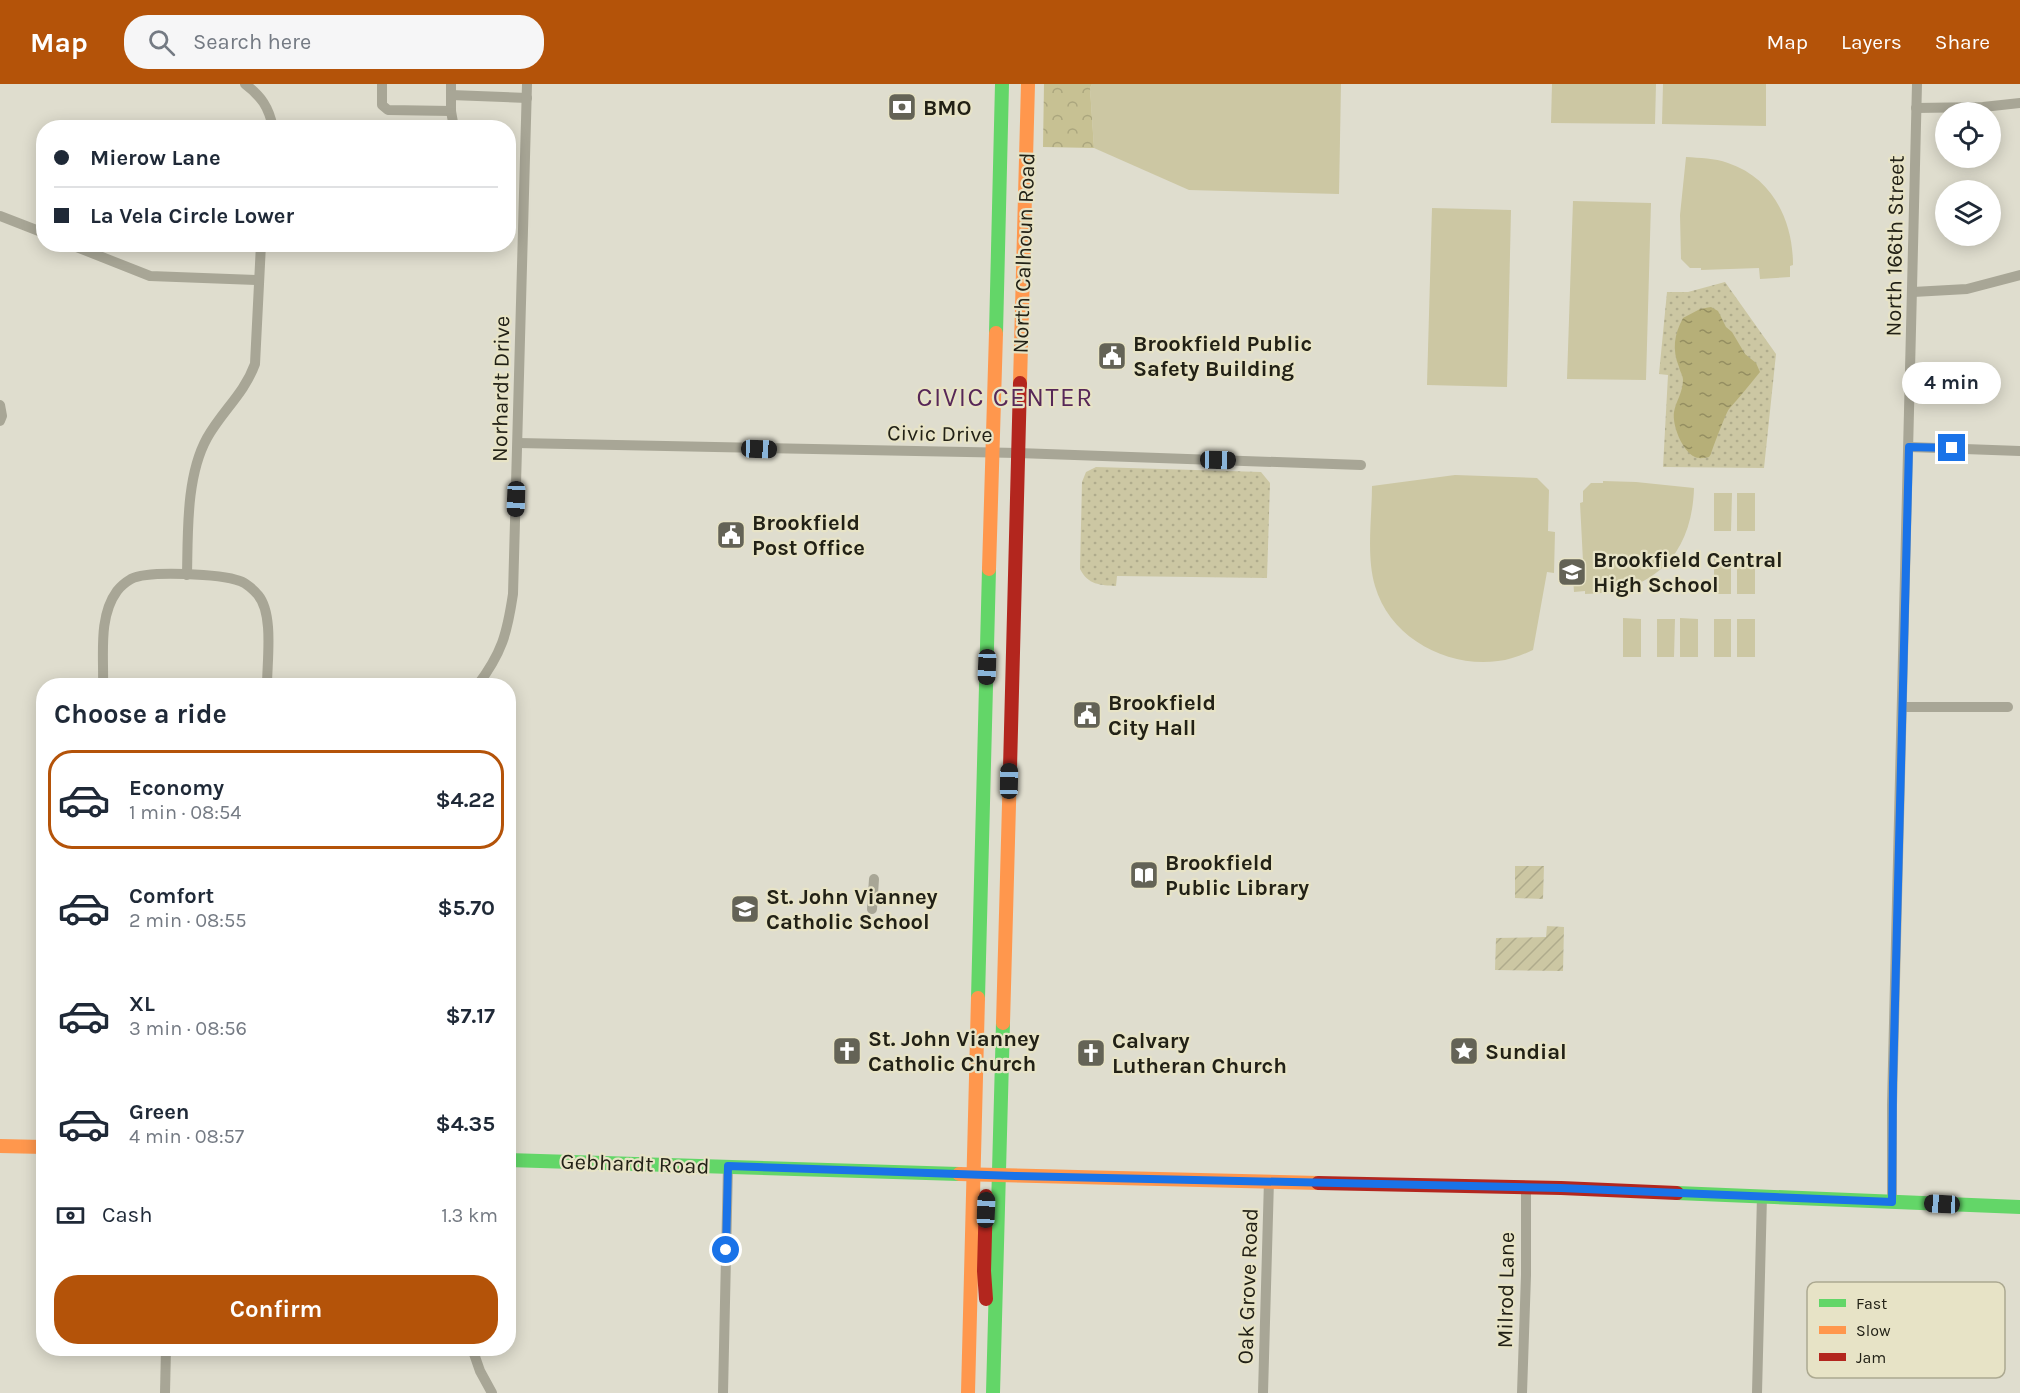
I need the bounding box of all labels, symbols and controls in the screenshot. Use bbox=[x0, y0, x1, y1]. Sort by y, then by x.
search box bbox=[124, 15, 544, 69]
text: Map bbox=[30, 26, 88, 59]
icon: search bbox=[145, 26, 178, 59]
text: Search here bbox=[193, 29, 311, 55]
text: Map bbox=[1766, 30, 1808, 54]
text: Layers bbox=[1841, 30, 1902, 54]
text: Share bbox=[1935, 30, 1990, 54]
bank icon: BMO bbox=[886, 91, 918, 123]
place label: BMO bbox=[923, 95, 972, 121]
map controls bbox=[1935, 102, 2001, 246]
button: locate bbox=[1935, 102, 2001, 168]
text: Mierow Lane bbox=[90, 145, 221, 171]
street label: North Calhoun Road bbox=[1007, 152, 1041, 354]
street label: North 166th Street bbox=[1880, 155, 1910, 337]
button: layers bbox=[1935, 180, 2001, 246]
text: La Vela Circle Lower bbox=[90, 203, 294, 229]
street label: Norhardt Drive bbox=[487, 316, 515, 462]
place label: Brookfield Public Safety Building bbox=[1133, 331, 1312, 382]
public building icon: Brookfield Public Safety Building bbox=[1096, 340, 1128, 372]
callout: 4 min bbox=[1902, 361, 2002, 403]
text: 4 min bbox=[1924, 371, 1979, 394]
district label: CIVIC CENTER bbox=[916, 382, 1094, 413]
street label: Civic Drive bbox=[887, 420, 993, 448]
route end bbox=[1938, 434, 1965, 461]
car bbox=[741, 439, 777, 459]
car bbox=[1200, 451, 1236, 469]
car bbox=[506, 481, 526, 517]
place label: Brookfield Post Office bbox=[752, 510, 865, 561]
public building icon: Brookfield Post Office bbox=[715, 519, 747, 551]
place label: Brookfield Central High School bbox=[1593, 547, 1783, 598]
school or university icon: Brookfield Central High School bbox=[1556, 556, 1588, 588]
car bbox=[977, 649, 997, 685]
place label: Brookfield City Hall bbox=[1108, 690, 1216, 741]
text: Choose a ride bbox=[54, 698, 227, 730]
public building icon: Brookfield City Hall bbox=[1071, 699, 1103, 731]
car bbox=[1000, 763, 1018, 799]
icon: car bbox=[57, 773, 111, 827]
text: Economy bbox=[129, 775, 224, 801]
text: $4.22 bbox=[435, 787, 495, 813]
text: 1 min · 08:54 bbox=[129, 801, 241, 824]
place label: Brookfield Public Library bbox=[1165, 850, 1309, 901]
library icon: Brookfield Public Library bbox=[1128, 859, 1160, 891]
icon: car bbox=[57, 881, 111, 935]
text: Comfort bbox=[129, 883, 214, 909]
place label: St. John Vianney Catholic School bbox=[766, 884, 938, 935]
school or university icon: St. John Vianney Catholic School bbox=[729, 893, 761, 925]
text: $5.70 bbox=[437, 895, 495, 921]
text: 2 min · 08:55 bbox=[129, 909, 247, 932]
icon: car bbox=[57, 989, 111, 1043]
text: XL bbox=[129, 991, 155, 1017]
text: $7.17 bbox=[445, 1003, 495, 1029]
text: 3 min · 08:56 bbox=[129, 1017, 247, 1040]
place label: St. John Vianney Catholic Church bbox=[868, 1026, 1040, 1077]
place label: Calvary Lutheran Church bbox=[1112, 1028, 1287, 1079]
church icon: St. John Vianney Catholic Church bbox=[831, 1035, 863, 1067]
place icon: Sundial bbox=[1448, 1035, 1480, 1067]
church icon: Calvary Lutheran Church bbox=[1075, 1037, 1107, 1069]
place label: Sundial bbox=[1485, 1039, 1567, 1065]
icon: car bbox=[57, 1097, 111, 1151]
text: Green bbox=[129, 1099, 190, 1125]
text: $4.35 bbox=[436, 1111, 495, 1137]
text: 4 min · 08:57 bbox=[129, 1125, 244, 1148]
street label: Gebhardt Road bbox=[560, 1148, 710, 1180]
car bbox=[976, 1192, 996, 1228]
car bbox=[1924, 1194, 1960, 1214]
icon: cash bbox=[54, 1199, 87, 1232]
text: Cash bbox=[102, 1202, 152, 1228]
text: 1.3 km bbox=[441, 1204, 498, 1227]
street label: Oak Grove Road bbox=[1232, 1207, 1264, 1365]
street label: Milrod Lane bbox=[1492, 1232, 1520, 1349]
route start bbox=[712, 1236, 739, 1263]
button: Confirm bbox=[54, 1275, 498, 1344]
legend bbox=[1807, 1282, 2005, 1378]
text: Fast bbox=[1856, 1294, 1887, 1313]
text: Slow bbox=[1856, 1321, 1891, 1340]
text: Jam bbox=[1856, 1348, 1886, 1367]

